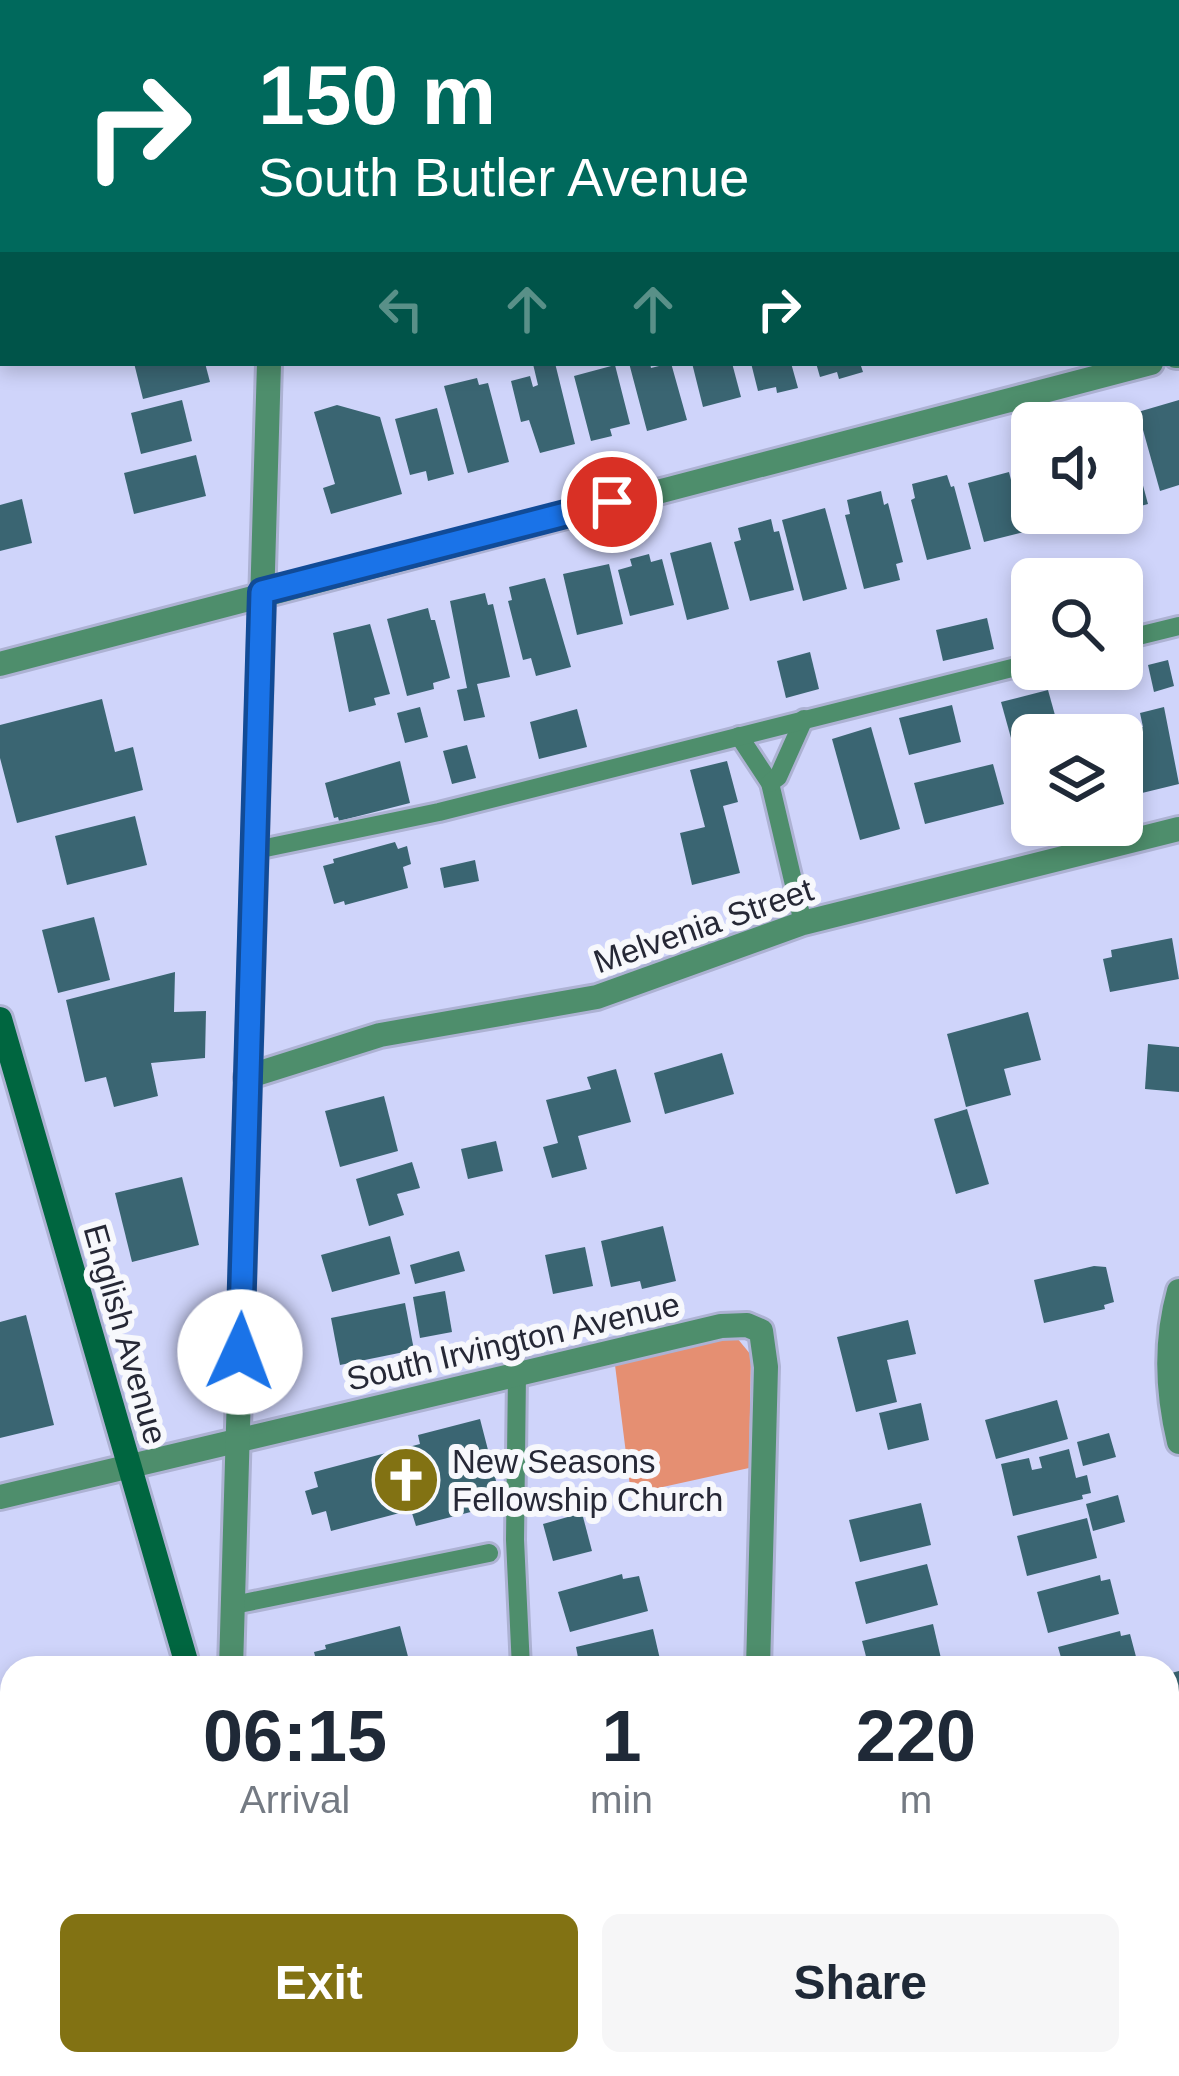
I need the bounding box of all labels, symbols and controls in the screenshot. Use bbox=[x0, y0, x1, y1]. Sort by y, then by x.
icon: right bbox=[60, 48, 216, 204]
text: 150 m bbox=[258, 48, 496, 142]
text: South Butler Avenue bbox=[258, 147, 749, 207]
icon: left bbox=[368, 276, 434, 342]
icon: ahead bbox=[494, 276, 560, 342]
icon: ahead bbox=[620, 276, 686, 342]
icon: right bbox=[746, 276, 812, 342]
map controls bbox=[1011, 402, 1143, 846]
button: sound bbox=[1011, 402, 1143, 534]
pin bbox=[561, 451, 663, 553]
icon: arrive bbox=[579, 469, 645, 535]
button: search bbox=[1011, 558, 1143, 690]
button: layers bbox=[1011, 714, 1143, 846]
street label: Melvenia Street bbox=[589, 871, 818, 980]
street label: English Avenue bbox=[76, 1220, 175, 1448]
street label: South Irvington Avenue bbox=[343, 1285, 683, 1398]
position arrow bbox=[177, 1289, 303, 1415]
place label: New Seasons Fellowship Church bbox=[452, 1443, 723, 1518]
church icon: New Seasons Fellowship Church bbox=[371, 1445, 441, 1515]
text: 06:15 bbox=[203, 1696, 387, 1776]
text: 1 bbox=[601, 1696, 642, 1776]
text: 220 bbox=[856, 1696, 976, 1776]
text: Arrival bbox=[240, 1778, 350, 1821]
text: min bbox=[590, 1778, 653, 1821]
text: m bbox=[900, 1778, 932, 1821]
button: Exit bbox=[60, 1914, 578, 2052]
button: Share bbox=[602, 1914, 1119, 2052]

